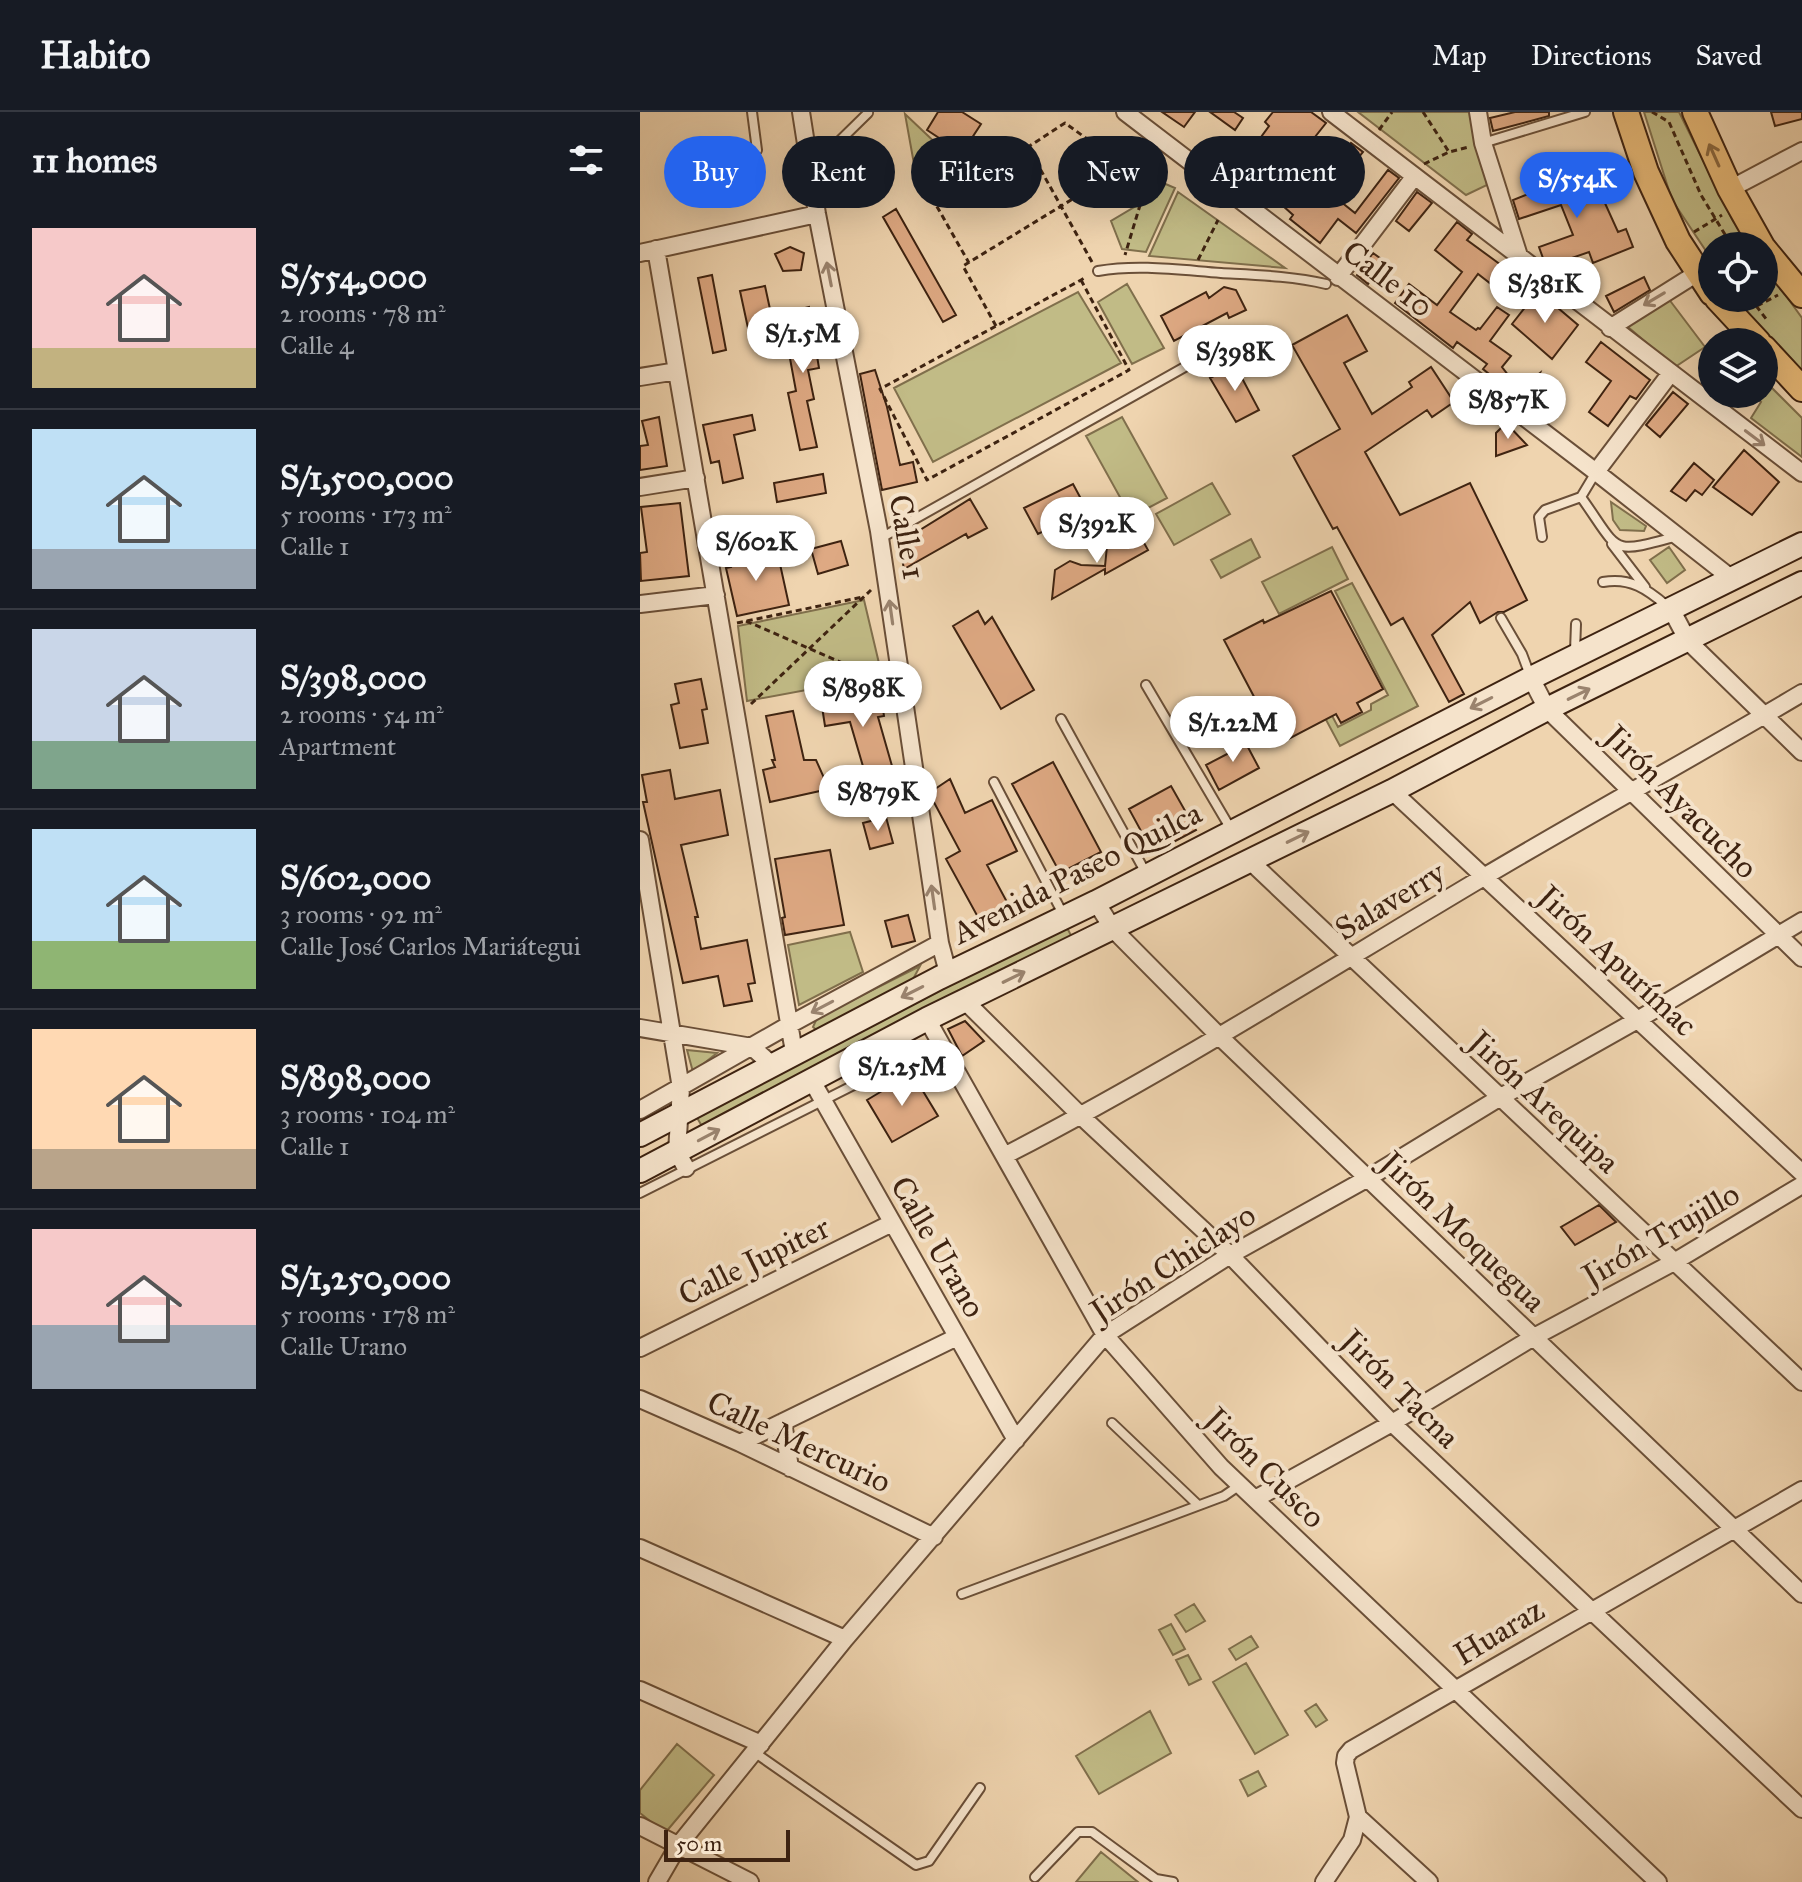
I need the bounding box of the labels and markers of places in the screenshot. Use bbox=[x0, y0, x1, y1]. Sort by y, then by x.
pin: S/554K bbox=[1512, 152, 1642, 220]
pin: S/381K bbox=[1480, 257, 1610, 325]
pin: S/1.5M bbox=[738, 307, 868, 375]
pin: S/398K bbox=[1170, 325, 1300, 393]
pin: S/857K bbox=[1443, 373, 1573, 441]
pin: S/392K bbox=[1032, 497, 1162, 565]
pin: S/602K bbox=[691, 515, 821, 583]
pin: S/898K bbox=[798, 661, 928, 729]
pin: S/1.22M bbox=[1159, 696, 1307, 764]
pin: S/879K bbox=[813, 765, 943, 833]
pin: S/1.25M bbox=[828, 1040, 976, 1108]

